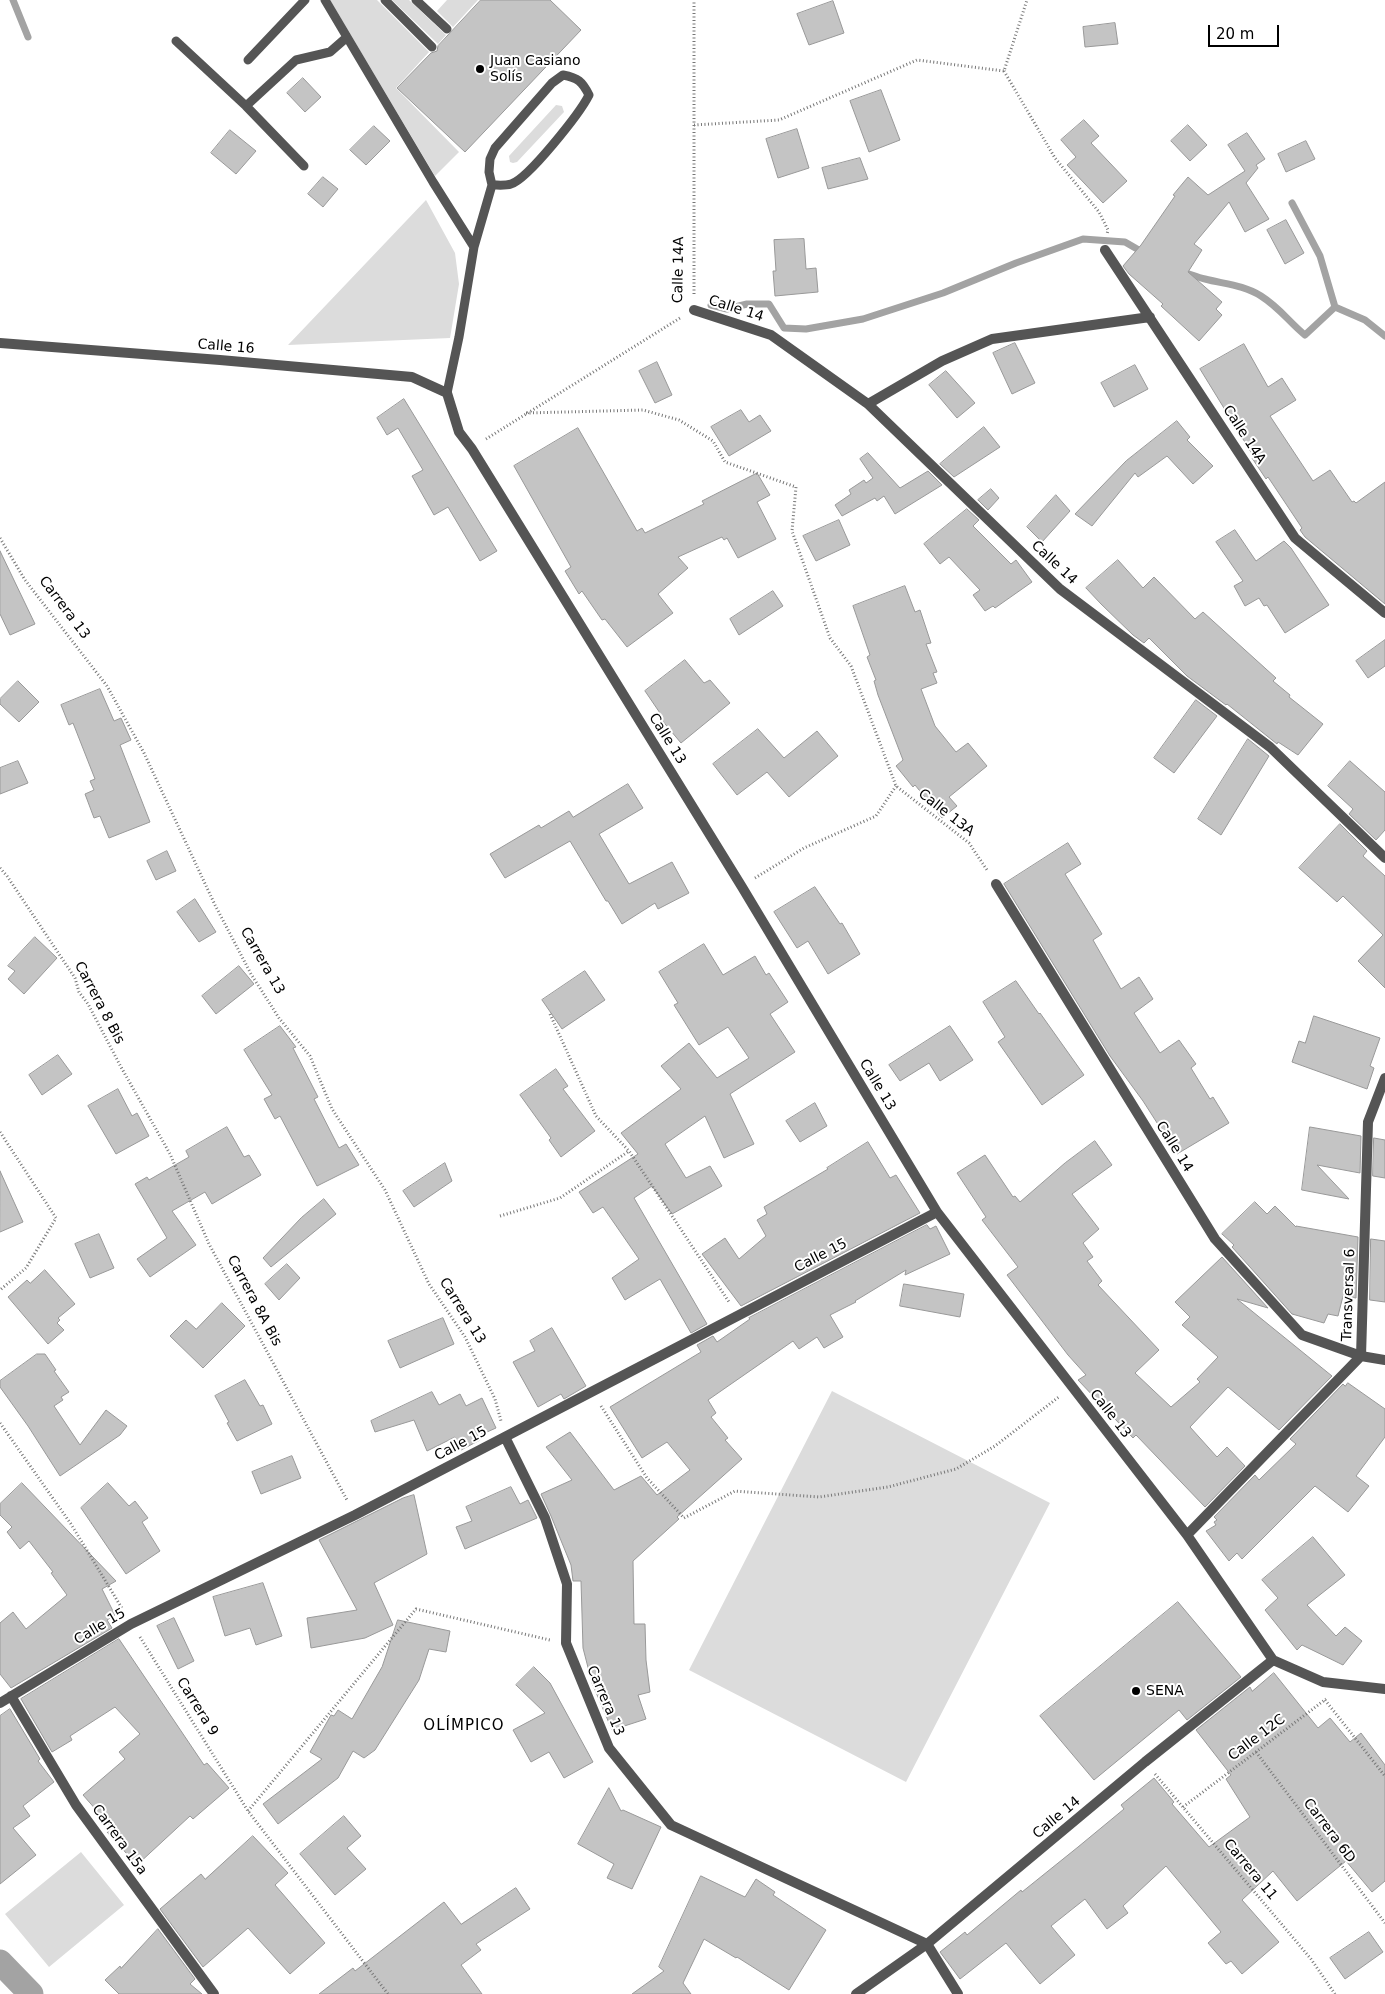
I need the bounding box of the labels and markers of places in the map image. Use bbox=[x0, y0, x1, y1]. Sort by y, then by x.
place label: Juan Casiano Solís bbox=[490, 53, 580, 85]
marker: Juan Casiano Solís bbox=[474, 63, 486, 75]
place label: SENA bbox=[1146, 1683, 1184, 1699]
marker: SENA bbox=[1130, 1685, 1142, 1697]

